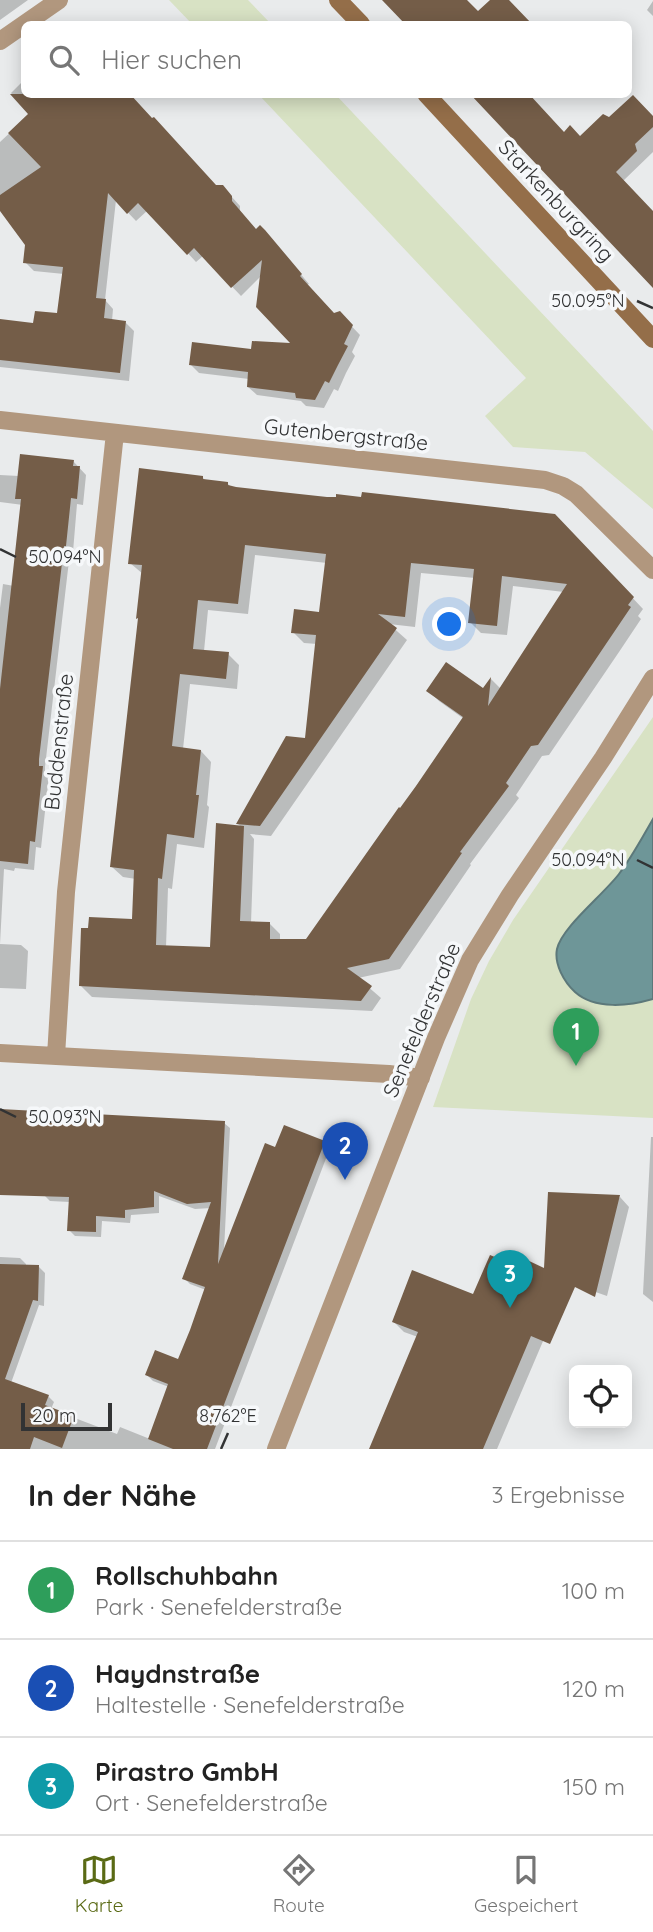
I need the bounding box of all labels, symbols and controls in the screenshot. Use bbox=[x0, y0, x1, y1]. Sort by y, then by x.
search box bbox=[21, 21, 632, 98]
icon: search bbox=[45, 41, 83, 79]
text: Hier suchen bbox=[101, 43, 242, 76]
street label: Starkenburgring bbox=[493, 134, 620, 267]
text: 50.095°N bbox=[551, 289, 625, 312]
street label: Gutenbergstraße bbox=[263, 412, 429, 456]
text: 50.094°N bbox=[28, 545, 102, 568]
your location bbox=[432, 607, 466, 641]
street label: Buddenstraße bbox=[38, 672, 78, 811]
text: 50.094°N bbox=[551, 848, 625, 871]
street label: Senefelderstraße bbox=[377, 938, 465, 1101]
pin: 1 bbox=[553, 1008, 599, 1066]
text: 50.093°N bbox=[28, 1105, 102, 1128]
pin: 2 bbox=[322, 1122, 368, 1180]
pin: 3 bbox=[487, 1250, 533, 1308]
map controls bbox=[569, 1365, 632, 1428]
button: locate bbox=[569, 1365, 632, 1428]
scale bar bbox=[21, 1400, 112, 1432]
text: 20 m bbox=[32, 1403, 76, 1427]
text: 8.762°E bbox=[199, 1404, 257, 1427]
text: In der Nähe bbox=[28, 1476, 197, 1514]
text: 3 Ergebnisse bbox=[491, 1480, 625, 1509]
text: Rollschuhbahn bbox=[95, 1559, 278, 1592]
text: 1 bbox=[47, 1576, 55, 1605]
text: 100 m bbox=[562, 1576, 625, 1605]
text: Park · Senefelderstraße bbox=[95, 1592, 342, 1621]
text: Haydnstraße bbox=[95, 1657, 260, 1690]
text: 2 bbox=[44, 1674, 58, 1703]
text: 120 m bbox=[563, 1674, 625, 1703]
text: Haltestelle · Senefelderstraße bbox=[95, 1690, 405, 1719]
text: Pirastro GmbH bbox=[95, 1755, 279, 1788]
text: 3 bbox=[45, 1772, 57, 1801]
text: 150 m bbox=[563, 1772, 625, 1801]
text: Ort · Senefelderstraße bbox=[95, 1788, 328, 1817]
tab: Karte bbox=[75, 1851, 123, 1917]
tab: Route bbox=[273, 1851, 325, 1917]
tab: Gespeichert bbox=[474, 1851, 578, 1917]

